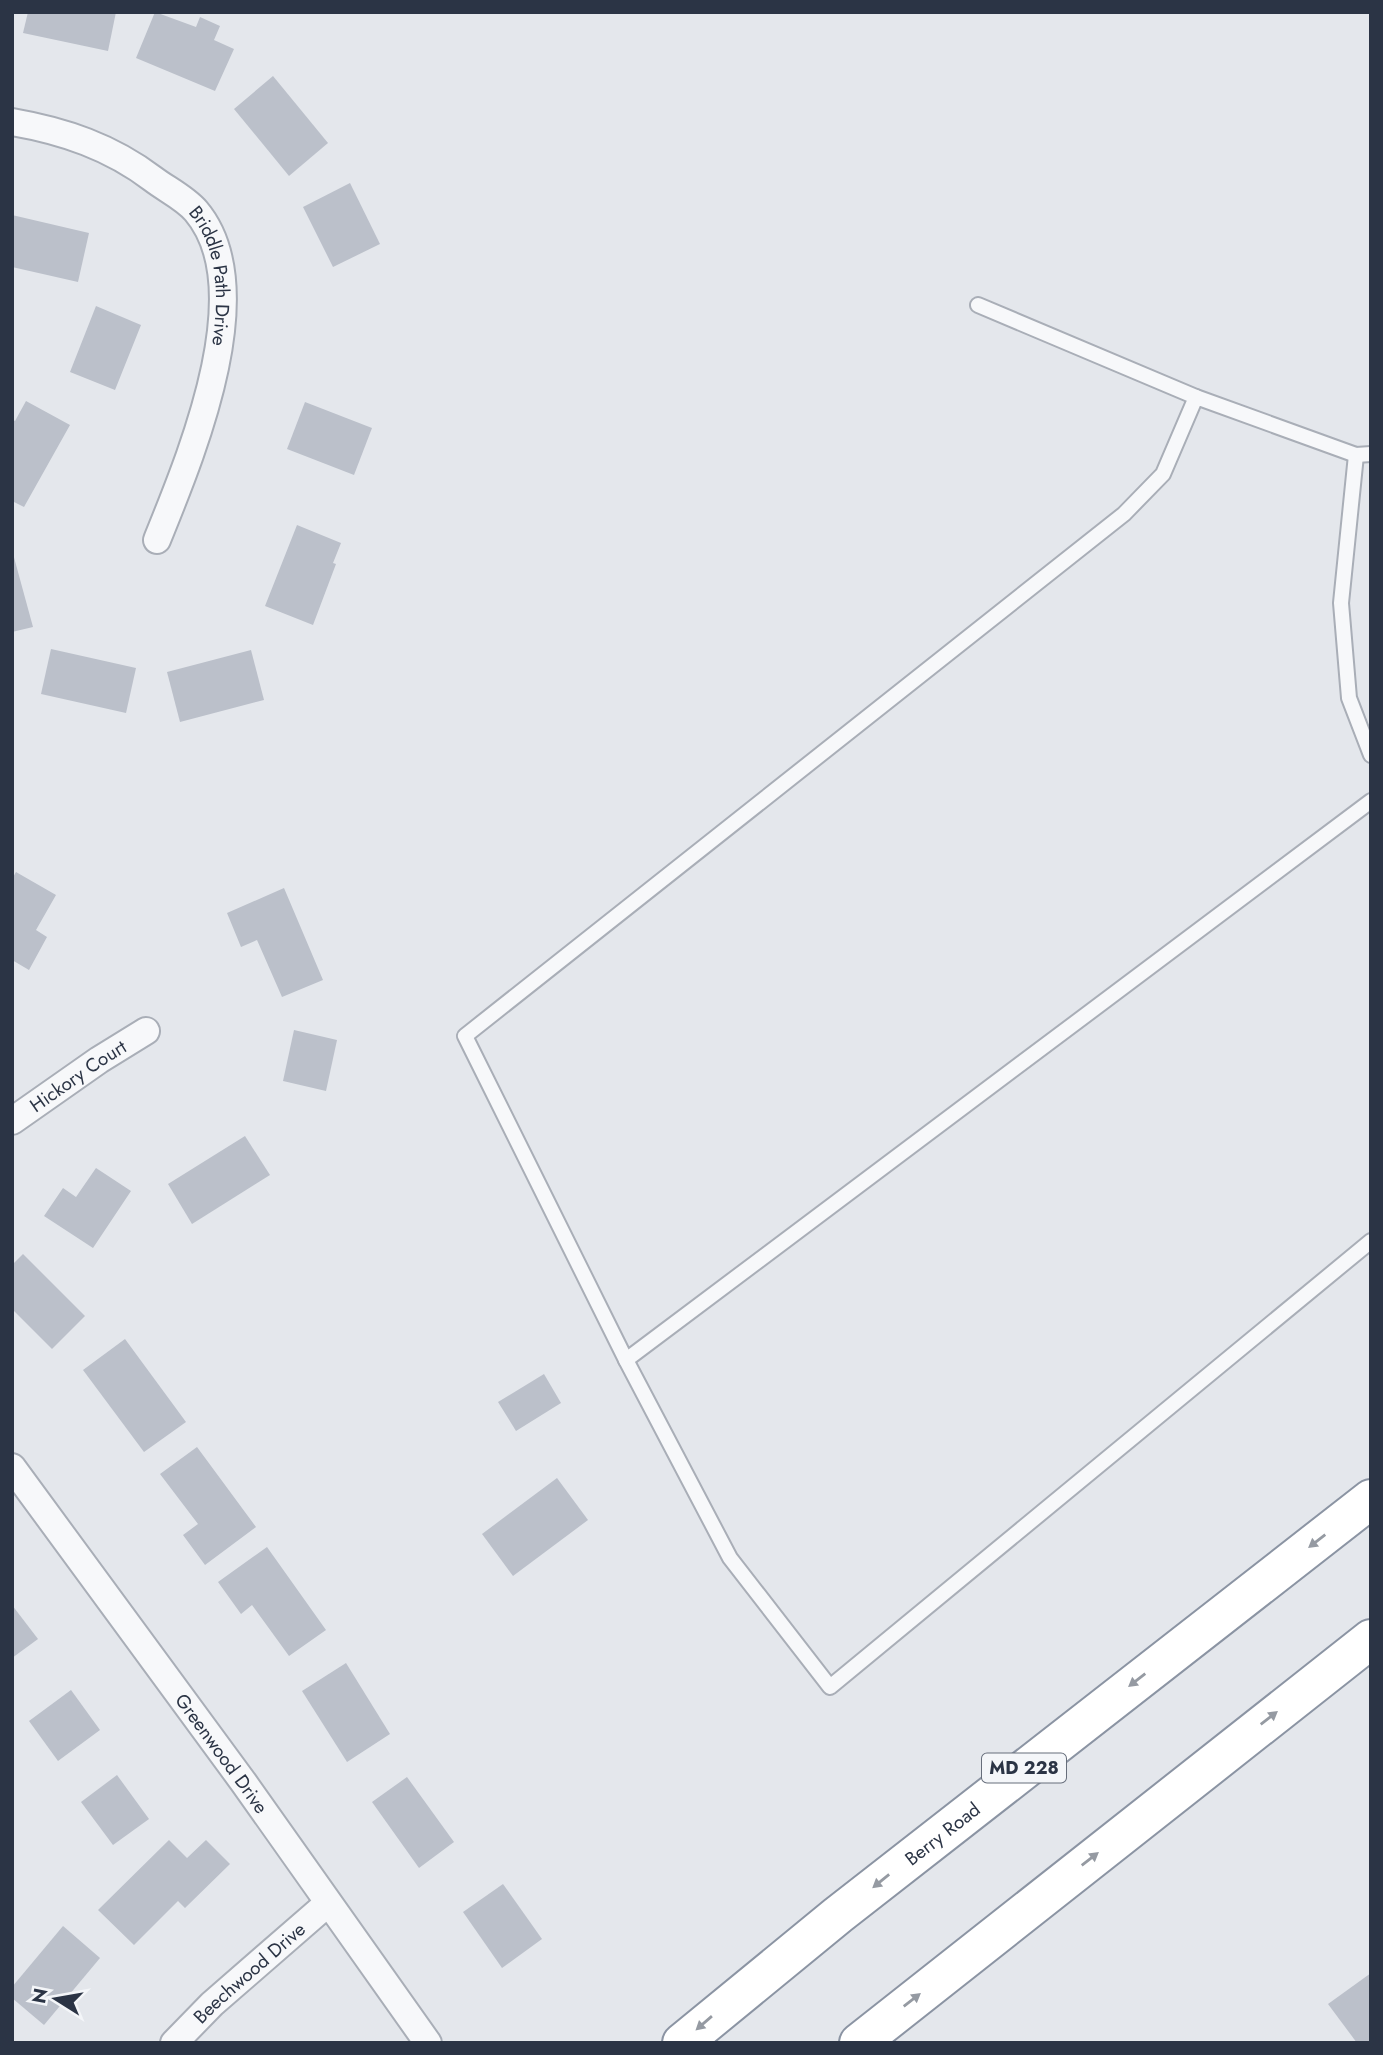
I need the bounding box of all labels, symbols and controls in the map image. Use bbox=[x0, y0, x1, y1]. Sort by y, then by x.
street label: Briddle Path Drive bbox=[183, 200, 236, 348]
street label: Hickory Court bbox=[24, 1033, 132, 1119]
one-way arrow bbox=[1308, 1533, 1326, 1547]
one-way arrow bbox=[1129, 1673, 1147, 1688]
street label: Greenwood Drive bbox=[169, 1688, 275, 1819]
one-way arrow bbox=[1260, 1711, 1278, 1726]
road number: MD 228 bbox=[982, 1754, 1066, 1783]
street label: Berry Road bbox=[899, 1796, 986, 1872]
one-way arrow bbox=[1081, 1851, 1099, 1866]
one-way arrow bbox=[873, 1874, 891, 1889]
street label: Beechwood Drive bbox=[187, 1916, 311, 2030]
north arrow bbox=[21, 1964, 91, 2034]
text: N bbox=[25, 1986, 54, 2006]
one-way arrow bbox=[902, 1992, 920, 2007]
one-way arrow bbox=[695, 2015, 712, 2030]

